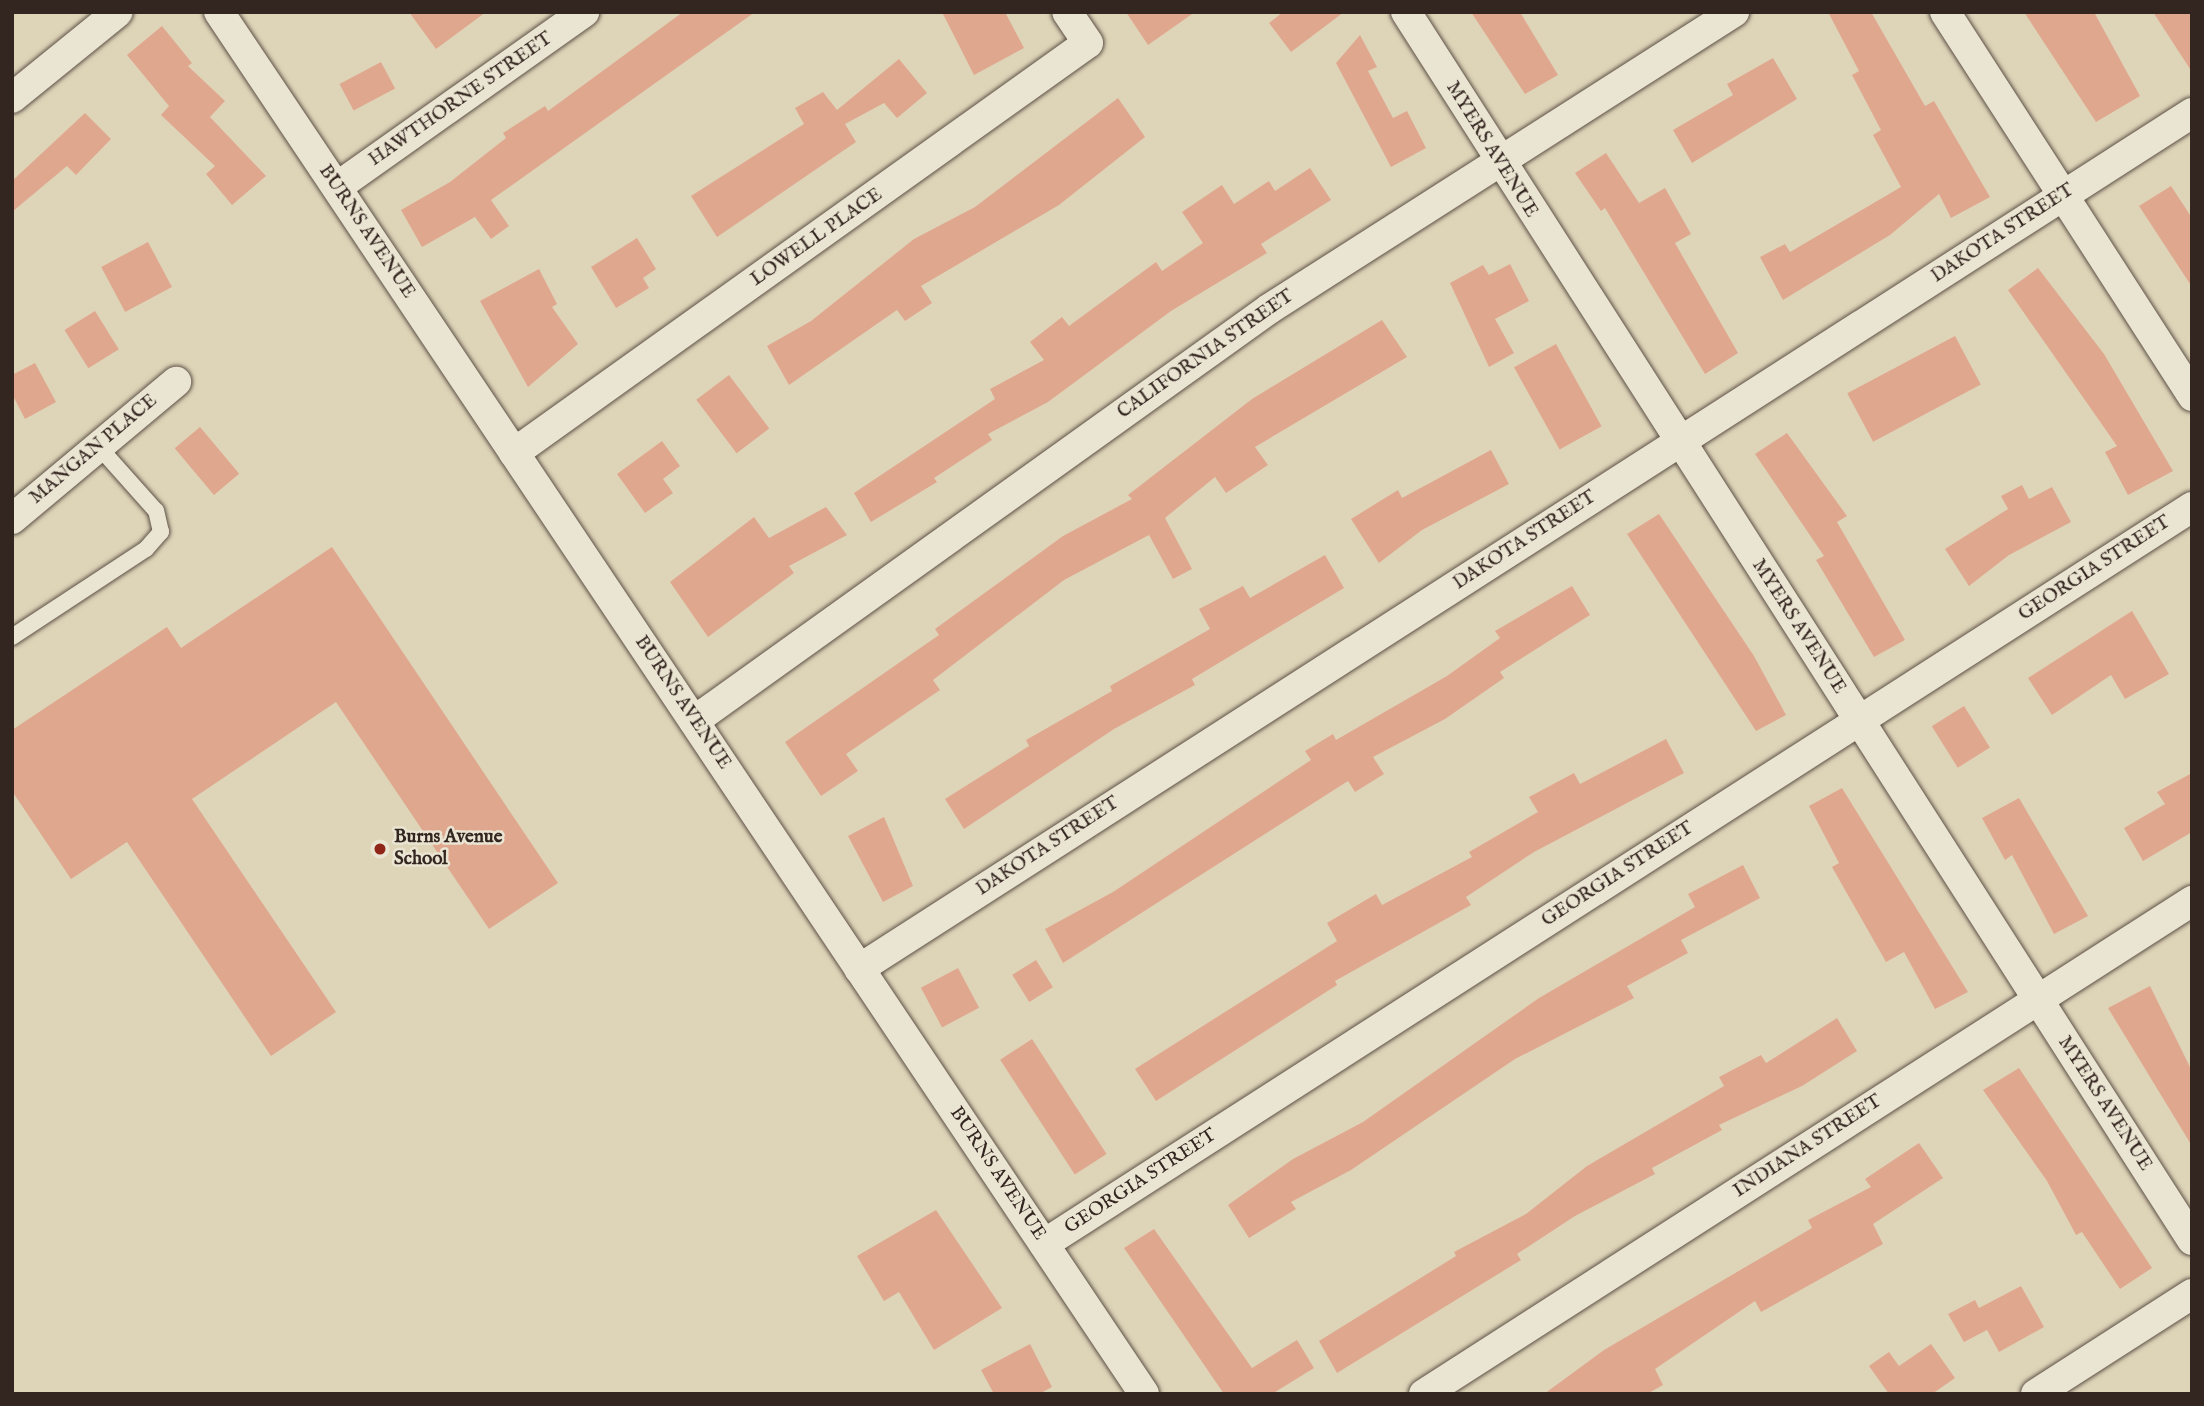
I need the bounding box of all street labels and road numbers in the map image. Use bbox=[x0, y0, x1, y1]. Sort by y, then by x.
street label: HAWTHORNE STREET bbox=[365, 28, 557, 172]
street label: MYERS AVENUE bbox=[1440, 78, 1542, 222]
street label: BURNS AVENUE bbox=[313, 161, 419, 303]
street label: DAKOTA STREET bbox=[1927, 179, 2079, 289]
street label: LOWELL PLACE bbox=[747, 184, 887, 292]
street label: CALIFORNIA STREET bbox=[1114, 286, 1298, 424]
street label: MANGAN PLACE bbox=[26, 390, 162, 510]
street label: DAKOTA STREET bbox=[1449, 486, 1601, 596]
street label: GEORGIA STREET bbox=[2015, 511, 2175, 627]
street label: MYERS AVENUE bbox=[1746, 555, 1850, 699]
street label: BURNS AVENUE bbox=[629, 632, 735, 774]
street label: DAKOTA STREET bbox=[972, 792, 1124, 902]
street label: GEORGIA STREET bbox=[1538, 817, 1698, 933]
street label: MYERS AVENUE bbox=[2052, 1032, 2156, 1176]
street label: INDIANA STREET bbox=[1730, 1091, 1886, 1203]
street label: BURNS AVENUE bbox=[944, 1103, 1050, 1245]
street label: GEORGIA STREET bbox=[1061, 1124, 1221, 1240]

